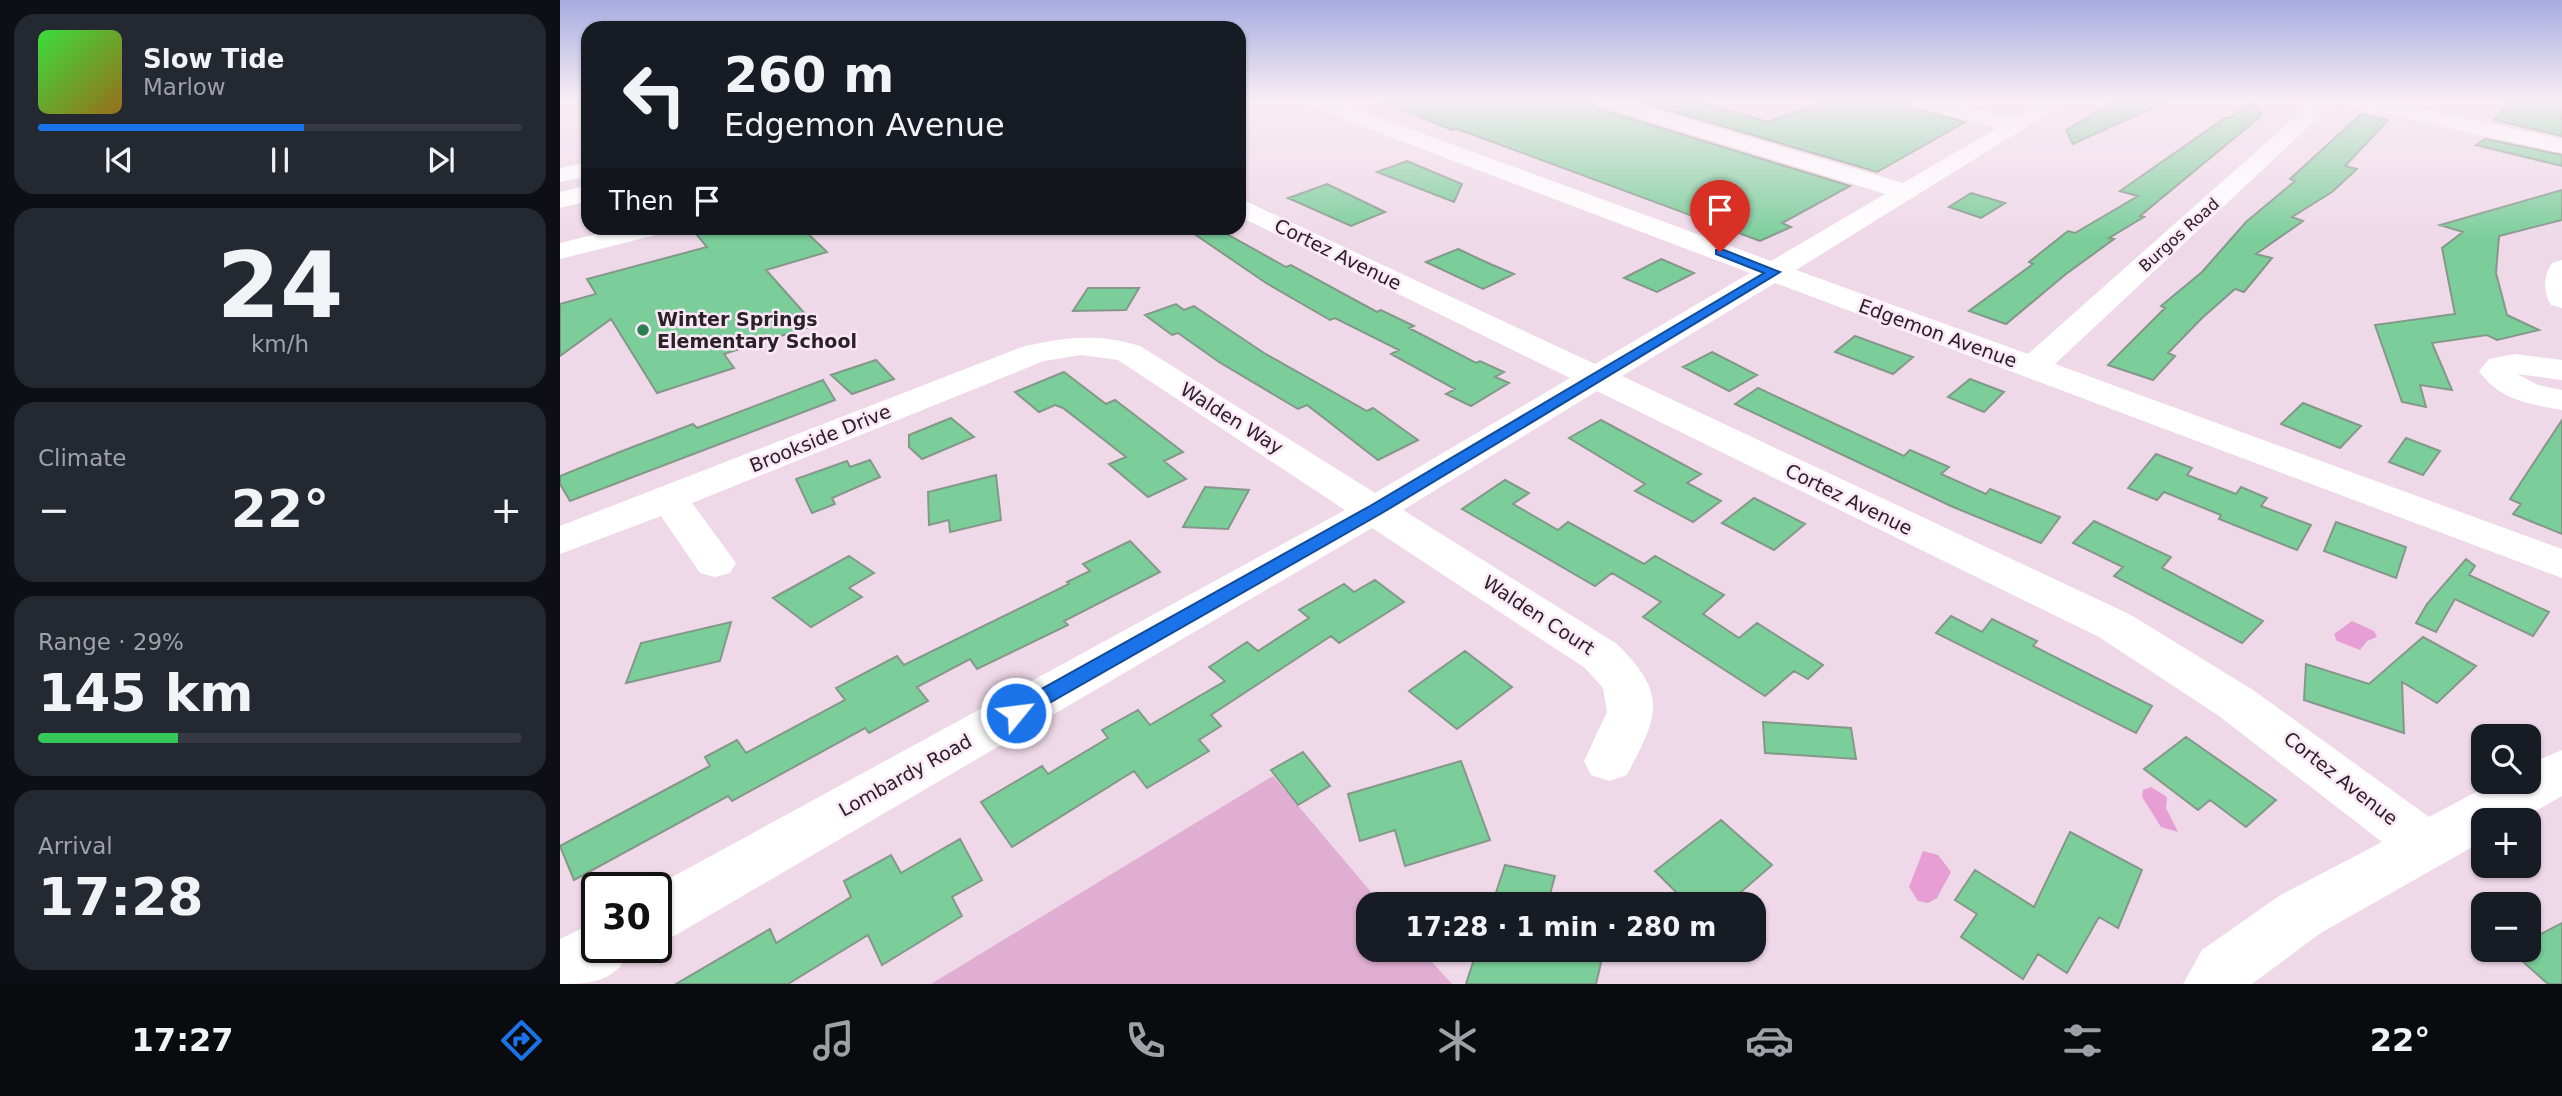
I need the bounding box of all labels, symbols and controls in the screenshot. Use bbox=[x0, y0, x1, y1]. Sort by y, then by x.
text: Slow Tide bbox=[143, 44, 284, 74]
text: 260 m bbox=[724, 47, 894, 104]
icon: left bbox=[609, 49, 700, 140]
text: Marlow bbox=[143, 74, 226, 100]
text: Edgemon Avenue bbox=[724, 106, 1005, 144]
icon: previous bbox=[100, 141, 138, 179]
icon: pause bbox=[261, 141, 299, 179]
icon: next bbox=[422, 141, 460, 179]
pin bbox=[1690, 180, 1750, 252]
icon: arrive bbox=[688, 182, 726, 220]
text: Then bbox=[609, 186, 674, 216]
icon: arrive bbox=[1701, 191, 1739, 229]
street label: Burgos Road bbox=[2135, 194, 2223, 276]
street label: Cortez Avenue bbox=[1271, 214, 1405, 294]
text: 24 bbox=[217, 233, 343, 338]
street label: Edgemon Avenue bbox=[1856, 294, 2020, 372]
place label: Winter Springs Elementary School bbox=[657, 308, 857, 352]
marker: Winter Springs Elementary School bbox=[635, 322, 651, 338]
text: km/h bbox=[251, 331, 309, 357]
street label: Walden Way bbox=[1177, 378, 1287, 458]
street label: Brookside Drive bbox=[746, 400, 894, 476]
text: Climate bbox=[38, 445, 127, 471]
street label: Cortez Avenue bbox=[1782, 459, 1916, 539]
text: 22° bbox=[231, 479, 329, 539]
text: − bbox=[38, 488, 70, 532]
text: + bbox=[490, 488, 522, 532]
street label: Walden Court bbox=[1479, 571, 1599, 659]
text: Range · 29% bbox=[38, 629, 184, 655]
text: 145 km bbox=[38, 663, 253, 723]
position arrow bbox=[979, 676, 1053, 750]
map controls bbox=[2471, 724, 2541, 962]
button: search bbox=[2471, 724, 2541, 794]
street label: Cortez Avenue bbox=[2280, 727, 2402, 829]
street label: Lombardy Road bbox=[835, 729, 975, 821]
button: + bbox=[2471, 808, 2541, 878]
text: Arrival bbox=[38, 833, 113, 859]
text: 17:28 bbox=[38, 867, 204, 927]
speed limit sign: 30 bbox=[581, 872, 672, 963]
button: − bbox=[2471, 892, 2541, 962]
text: 17:28 · 1 min · 280 m bbox=[1406, 912, 1716, 942]
icon: directions bbox=[497, 1016, 546, 1065]
icon: music bbox=[809, 1016, 858, 1065]
icon: phone bbox=[1121, 1016, 1170, 1065]
icon: climate bbox=[1433, 1016, 1482, 1065]
icon: car bbox=[1745, 1016, 1794, 1065]
icon: filters bbox=[2058, 1016, 2107, 1065]
text: 17:27 bbox=[132, 1021, 233, 1059]
text: 22° bbox=[2370, 1021, 2430, 1059]

